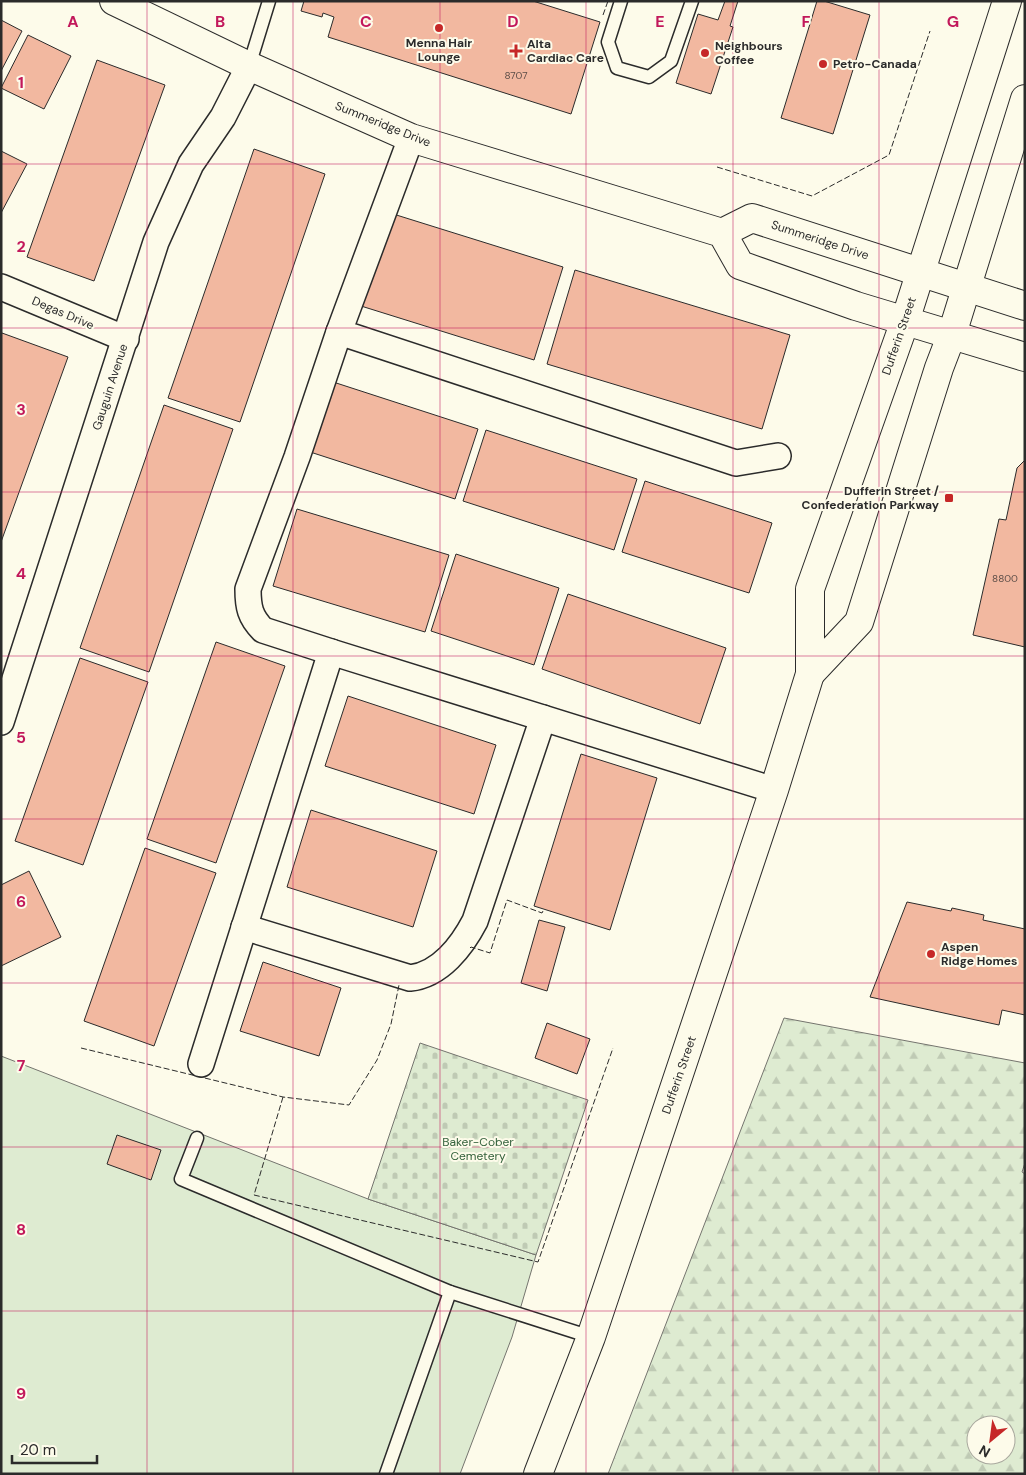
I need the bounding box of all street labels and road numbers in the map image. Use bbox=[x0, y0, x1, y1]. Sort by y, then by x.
street label: Summeridge Drive bbox=[333, 98, 433, 151]
street label: Summeridge Drive bbox=[769, 217, 871, 263]
street label: Degas Drive bbox=[30, 293, 97, 333]
street label: Dufferin Street bbox=[878, 295, 920, 377]
street label: Gauguin Avenue bbox=[89, 342, 132, 432]
street label: Dufferin Street bbox=[658, 1034, 700, 1116]

